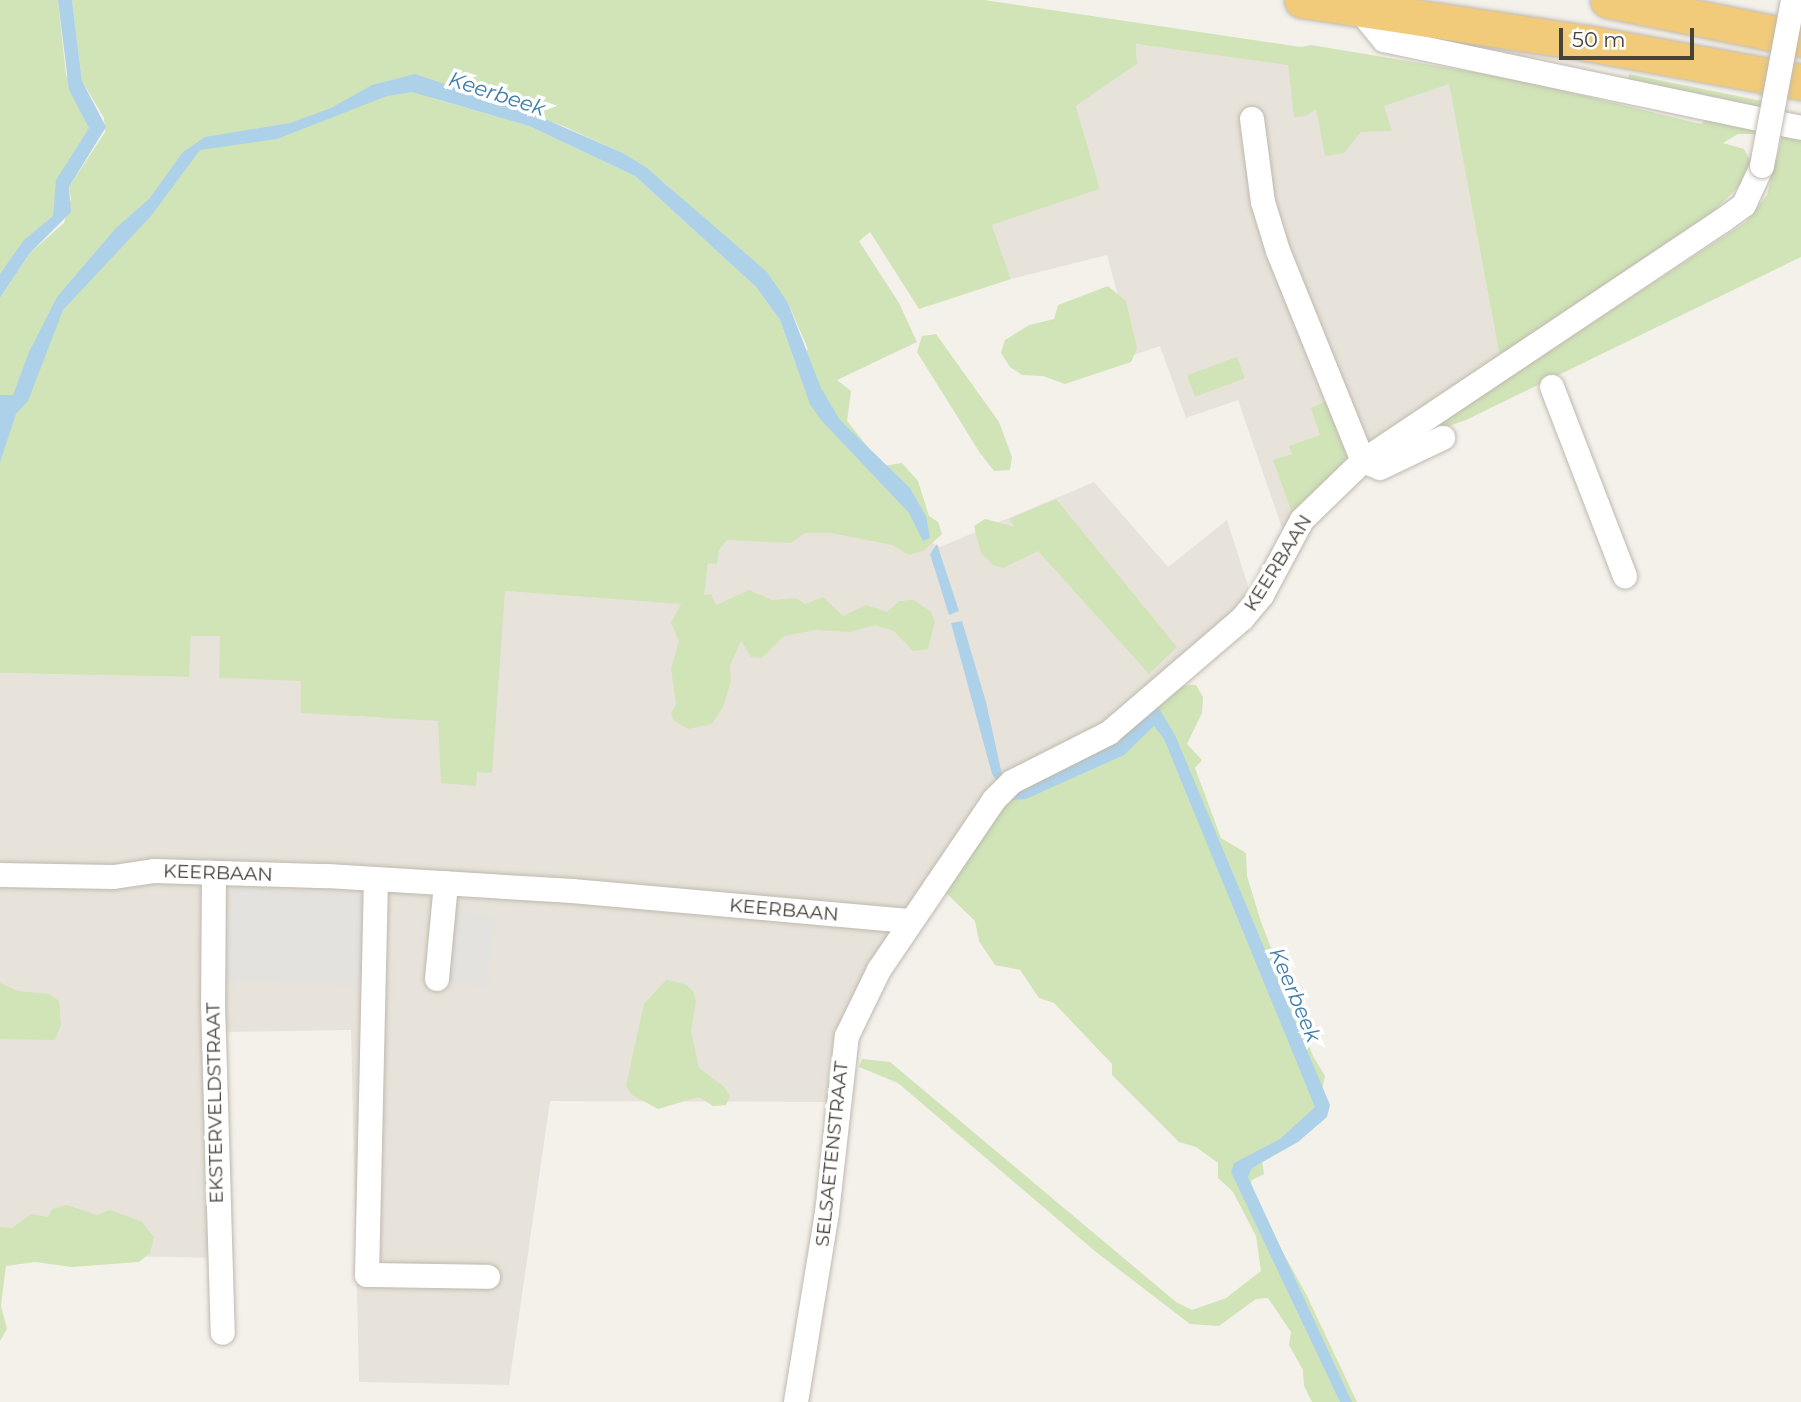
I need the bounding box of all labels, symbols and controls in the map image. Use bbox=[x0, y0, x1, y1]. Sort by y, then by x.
scale bar bbox=[1563, 14, 1698, 58]
text: 50 m bbox=[1572, 27, 1626, 52]
water label: Keerbeek bbox=[445, 67, 549, 121]
street label: KEERBAAN bbox=[1239, 510, 1317, 616]
street label: KEERBAAN bbox=[163, 860, 273, 886]
street label: KEERBAAN bbox=[728, 894, 840, 926]
water label: Keerbeek bbox=[1264, 944, 1326, 1046]
street label: EKSTERVELDSTRAAT bbox=[202, 1002, 228, 1204]
street label: SELSAETENSTRAAT bbox=[811, 1060, 853, 1248]

